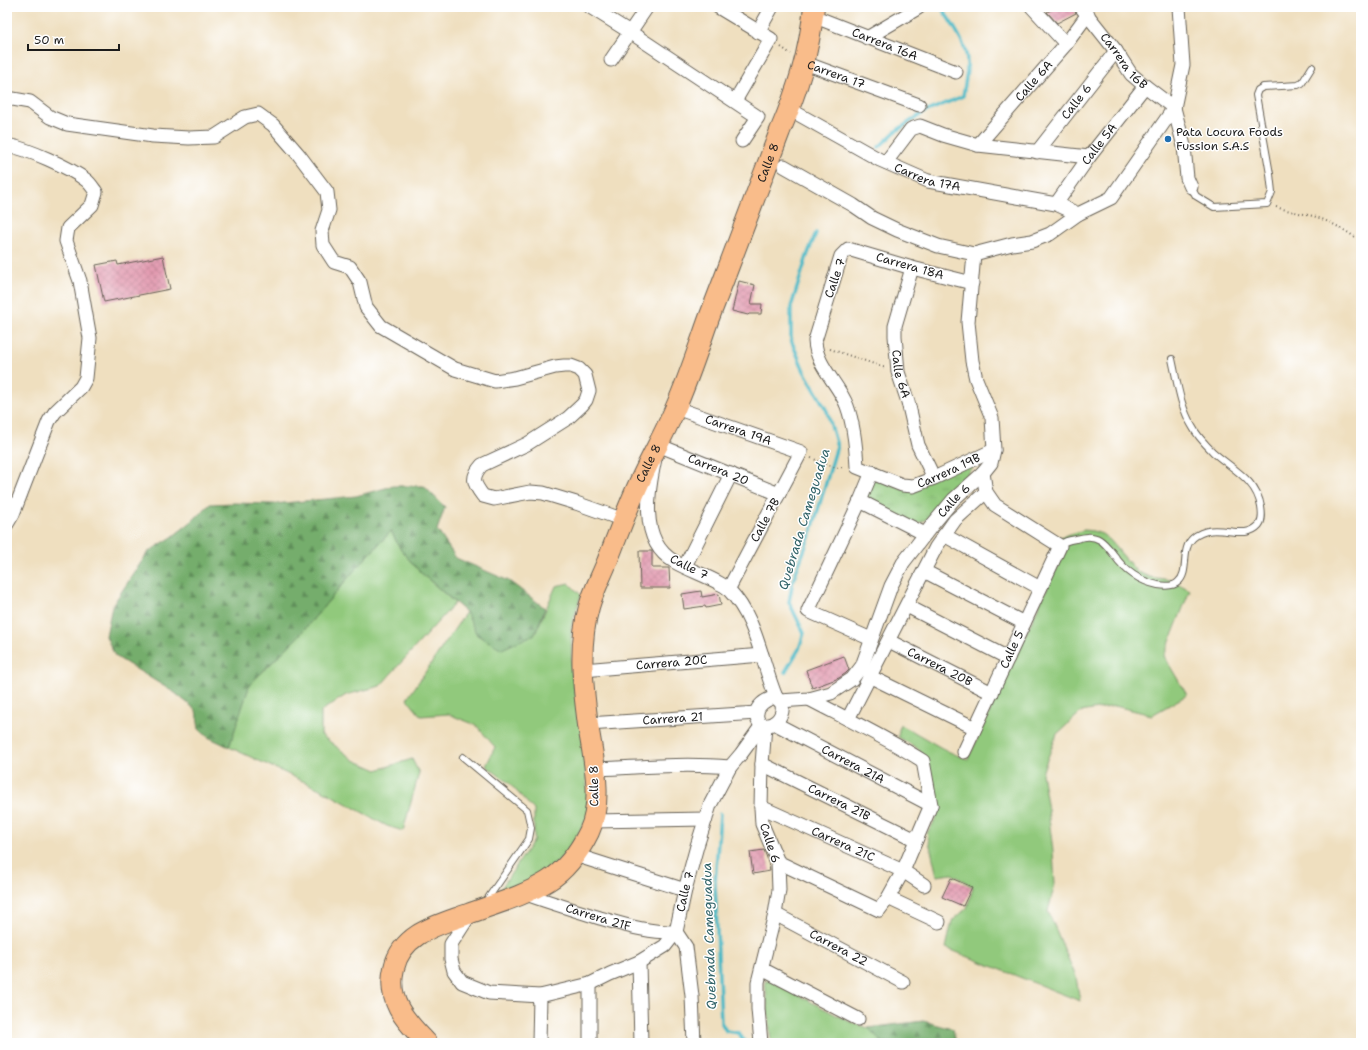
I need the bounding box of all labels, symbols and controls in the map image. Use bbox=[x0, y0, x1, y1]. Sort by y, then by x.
street label: Carrera 16A bbox=[849, 24, 920, 64]
scale bar bbox=[28, 26, 119, 52]
street label: Carrera 16B bbox=[1097, 29, 1151, 93]
text: 50 m bbox=[34, 32, 64, 48]
street label: Carrera 17 bbox=[805, 56, 867, 92]
street label: Calle 6A bbox=[1012, 57, 1056, 105]
street label: Calle 6 bbox=[1057, 80, 1095, 123]
street label: Calle 5A bbox=[1078, 120, 1121, 168]
place label: Pata Locura Foods Fussion S.A.S bbox=[1176, 124, 1283, 154]
marker: Pata Locura Foods Fussion S.A.S bbox=[1163, 134, 1173, 144]
street label: Calle 8 bbox=[753, 141, 783, 185]
street label: Carrera 17A bbox=[892, 159, 962, 195]
street label: Carrera 18A bbox=[874, 249, 946, 283]
street label: Calle 7 bbox=[821, 256, 849, 300]
street label: Calle 6A bbox=[888, 349, 914, 401]
street label: Carrera 19A bbox=[703, 411, 774, 449]
street label: Calle 8 bbox=[632, 441, 665, 485]
water label: Quebrada Cameguadua bbox=[774, 446, 834, 592]
street label: Carrera 19B bbox=[915, 449, 983, 492]
street label: Carrera 20 bbox=[685, 450, 751, 489]
street label: Calle 6 bbox=[934, 480, 974, 521]
street label: Calle 7B bbox=[747, 495, 783, 545]
street label: Calle 7 bbox=[667, 551, 711, 583]
street label: Calle 5 bbox=[996, 628, 1027, 671]
street label: Carrera 20B bbox=[904, 643, 975, 690]
street label: Carrera 20C bbox=[635, 652, 708, 674]
street label: Carrera 21 bbox=[642, 709, 704, 728]
street label: Carrera 21A bbox=[819, 741, 887, 787]
street label: Calle 8 bbox=[586, 765, 602, 807]
street label: Carrera 21B bbox=[805, 780, 873, 824]
street label: Calle 6 bbox=[756, 821, 784, 865]
street label: Carrera 21C bbox=[809, 823, 877, 865]
water label: Quebrada Cameguadua bbox=[698, 862, 720, 1010]
street label: Calle 7 bbox=[673, 870, 698, 913]
street label: Carrera 21F bbox=[563, 900, 633, 934]
street label: Carrera 22 bbox=[807, 926, 871, 970]

